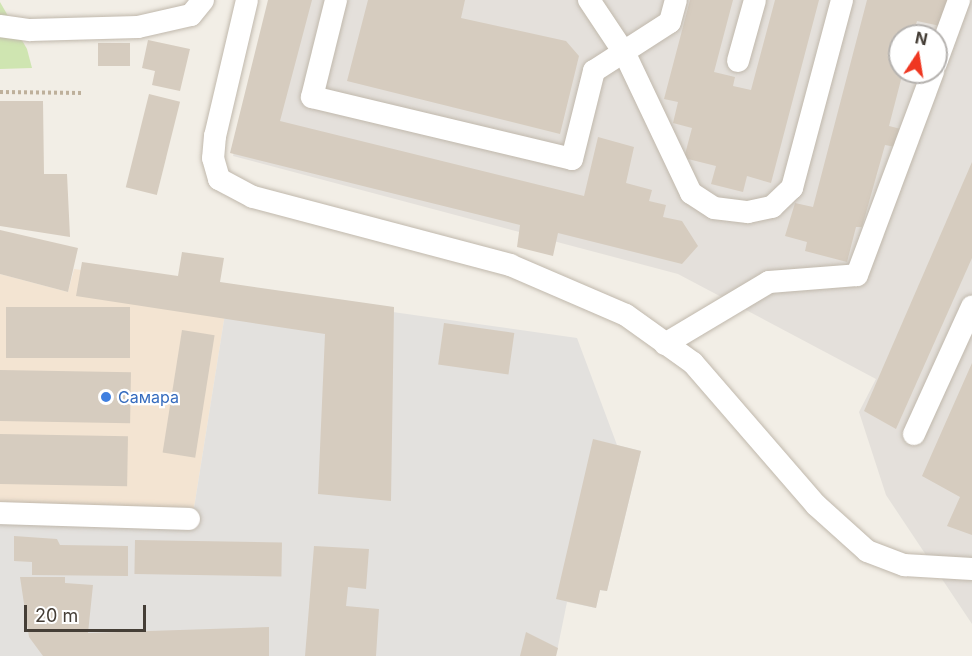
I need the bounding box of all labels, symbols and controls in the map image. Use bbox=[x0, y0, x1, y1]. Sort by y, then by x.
north arrow bbox=[888, 24, 948, 84]
text: N bbox=[913, 27, 929, 49]
place label: Самара bbox=[118, 387, 179, 407]
marker: Самара bbox=[99, 390, 113, 404]
scale bar bbox=[27, 593, 148, 631]
text: 20 m bbox=[35, 605, 78, 626]

